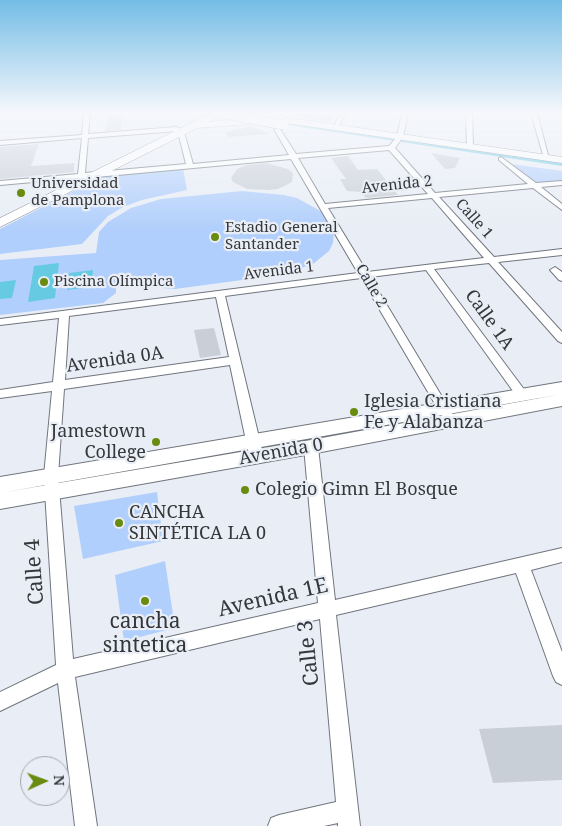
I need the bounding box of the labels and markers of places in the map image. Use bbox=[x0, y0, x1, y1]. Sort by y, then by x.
place label: Universidad de Pamplona bbox=[31, 175, 124, 210]
marker: Universidad de Pamplona bbox=[15, 187, 27, 199]
place label: Estadio General Santander bbox=[225, 219, 338, 254]
marker: Estadio General Santander bbox=[209, 231, 221, 243]
place label: Piscina Olímpica bbox=[54, 273, 173, 291]
marker: Piscina Olímpica bbox=[38, 276, 50, 288]
place label: Iglesia Cristiana Fe y Alabanza bbox=[364, 391, 502, 434]
marker: Iglesia Cristiana Fe y Alabanza bbox=[348, 406, 360, 418]
place label: Jamestown College bbox=[51, 421, 146, 464]
marker: Jamestown College bbox=[150, 436, 162, 448]
place label: Colegio Gimn El Bosque bbox=[255, 479, 458, 501]
marker: Colegio Gimn El Bosque bbox=[239, 484, 251, 496]
place label: CANCHA SINTÉTICA LA 0 bbox=[129, 502, 266, 544]
marker: CANCHA SINTÉTICA LA 0 bbox=[113, 517, 125, 529]
marker: cancha sintetica bbox=[139, 595, 151, 607]
place label: cancha sintetica bbox=[103, 609, 187, 659]

